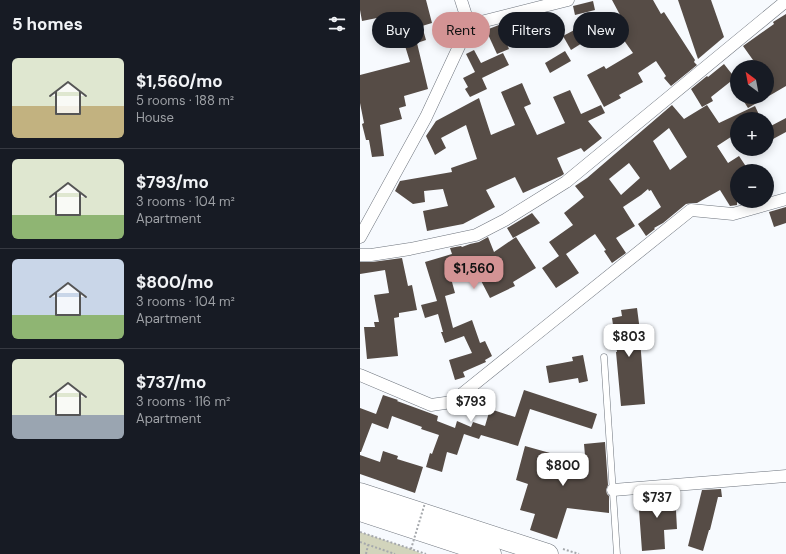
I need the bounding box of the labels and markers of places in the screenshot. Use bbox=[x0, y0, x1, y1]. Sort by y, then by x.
pin: $1,560 bbox=[441, 256, 507, 290]
pin: $803 bbox=[605, 324, 653, 358]
pin: $793 bbox=[447, 389, 495, 423]
pin: $800 bbox=[539, 453, 587, 487]
pin: $737 bbox=[633, 485, 681, 519]

